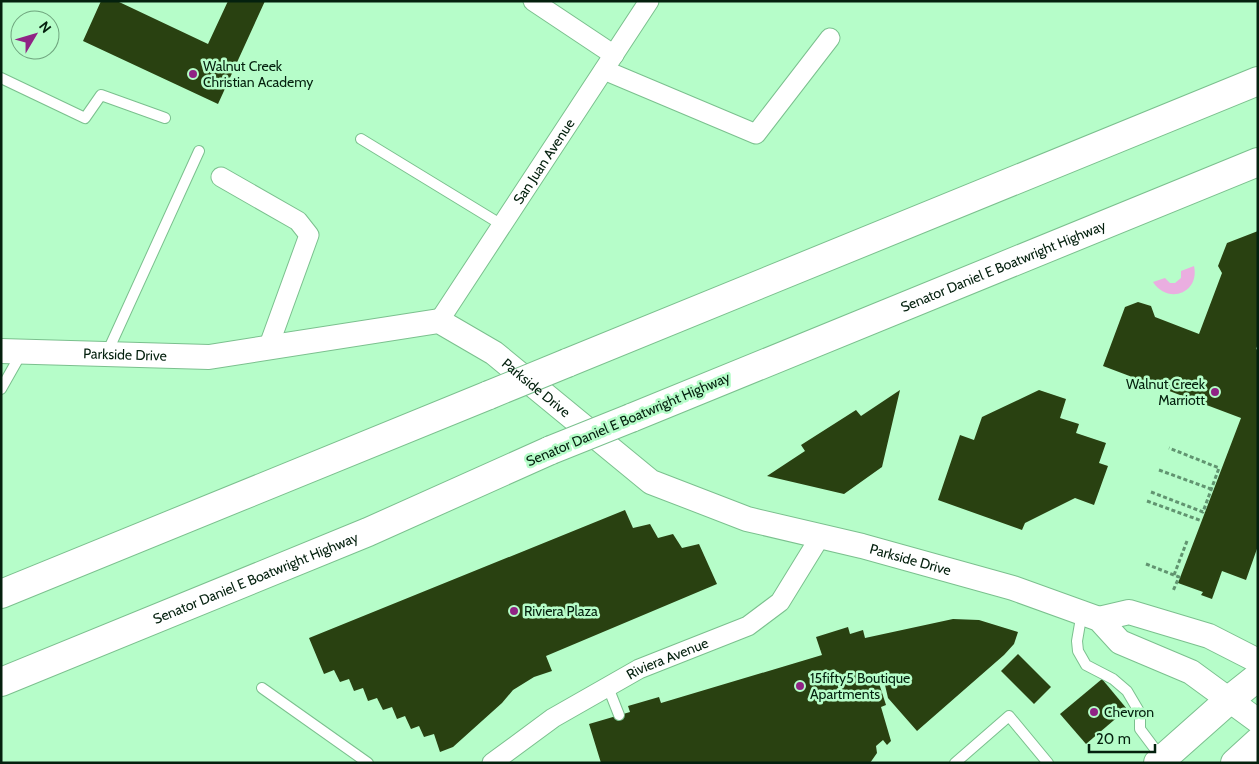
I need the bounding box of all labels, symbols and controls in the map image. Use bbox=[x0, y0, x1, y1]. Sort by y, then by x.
north arrow bbox=[10, 10, 60, 60]
text: N bbox=[35, 18, 55, 36]
place label: Walnut Creek Christian Academy bbox=[203, 57, 313, 91]
marker: Walnut Creek Christian Academy bbox=[187, 68, 199, 80]
street label: San Juan Avenue bbox=[509, 115, 578, 208]
street label: Senator Daniel E Boatwright Highway bbox=[898, 216, 1108, 316]
street label: Parkside Drive bbox=[83, 344, 167, 365]
street label: Parkside Drive bbox=[498, 354, 574, 421]
street label: Senator Daniel E Boatwright Highway bbox=[523, 368, 733, 470]
place label: Walnut Creek Marriott bbox=[1126, 375, 1206, 409]
marker: Walnut Creek Marriott bbox=[1209, 386, 1221, 398]
street label: Senator Daniel E Boatwright Highway bbox=[150, 528, 361, 628]
street label: Parkside Drive bbox=[868, 540, 953, 579]
place label: Riviera Plaza bbox=[524, 602, 598, 620]
marker: Riviera Plaza bbox=[508, 605, 520, 617]
street label: Riviera Avenue bbox=[623, 634, 711, 683]
place label: 15fifty5 Boutique Apartments bbox=[810, 669, 910, 703]
marker: 15fifty5 Boutique Apartments bbox=[794, 680, 806, 692]
place label: Chevron bbox=[1104, 703, 1154, 721]
marker: Chevron bbox=[1088, 706, 1100, 718]
scale bar bbox=[1089, 722, 1155, 754]
text: 20 m bbox=[1096, 730, 1131, 748]

